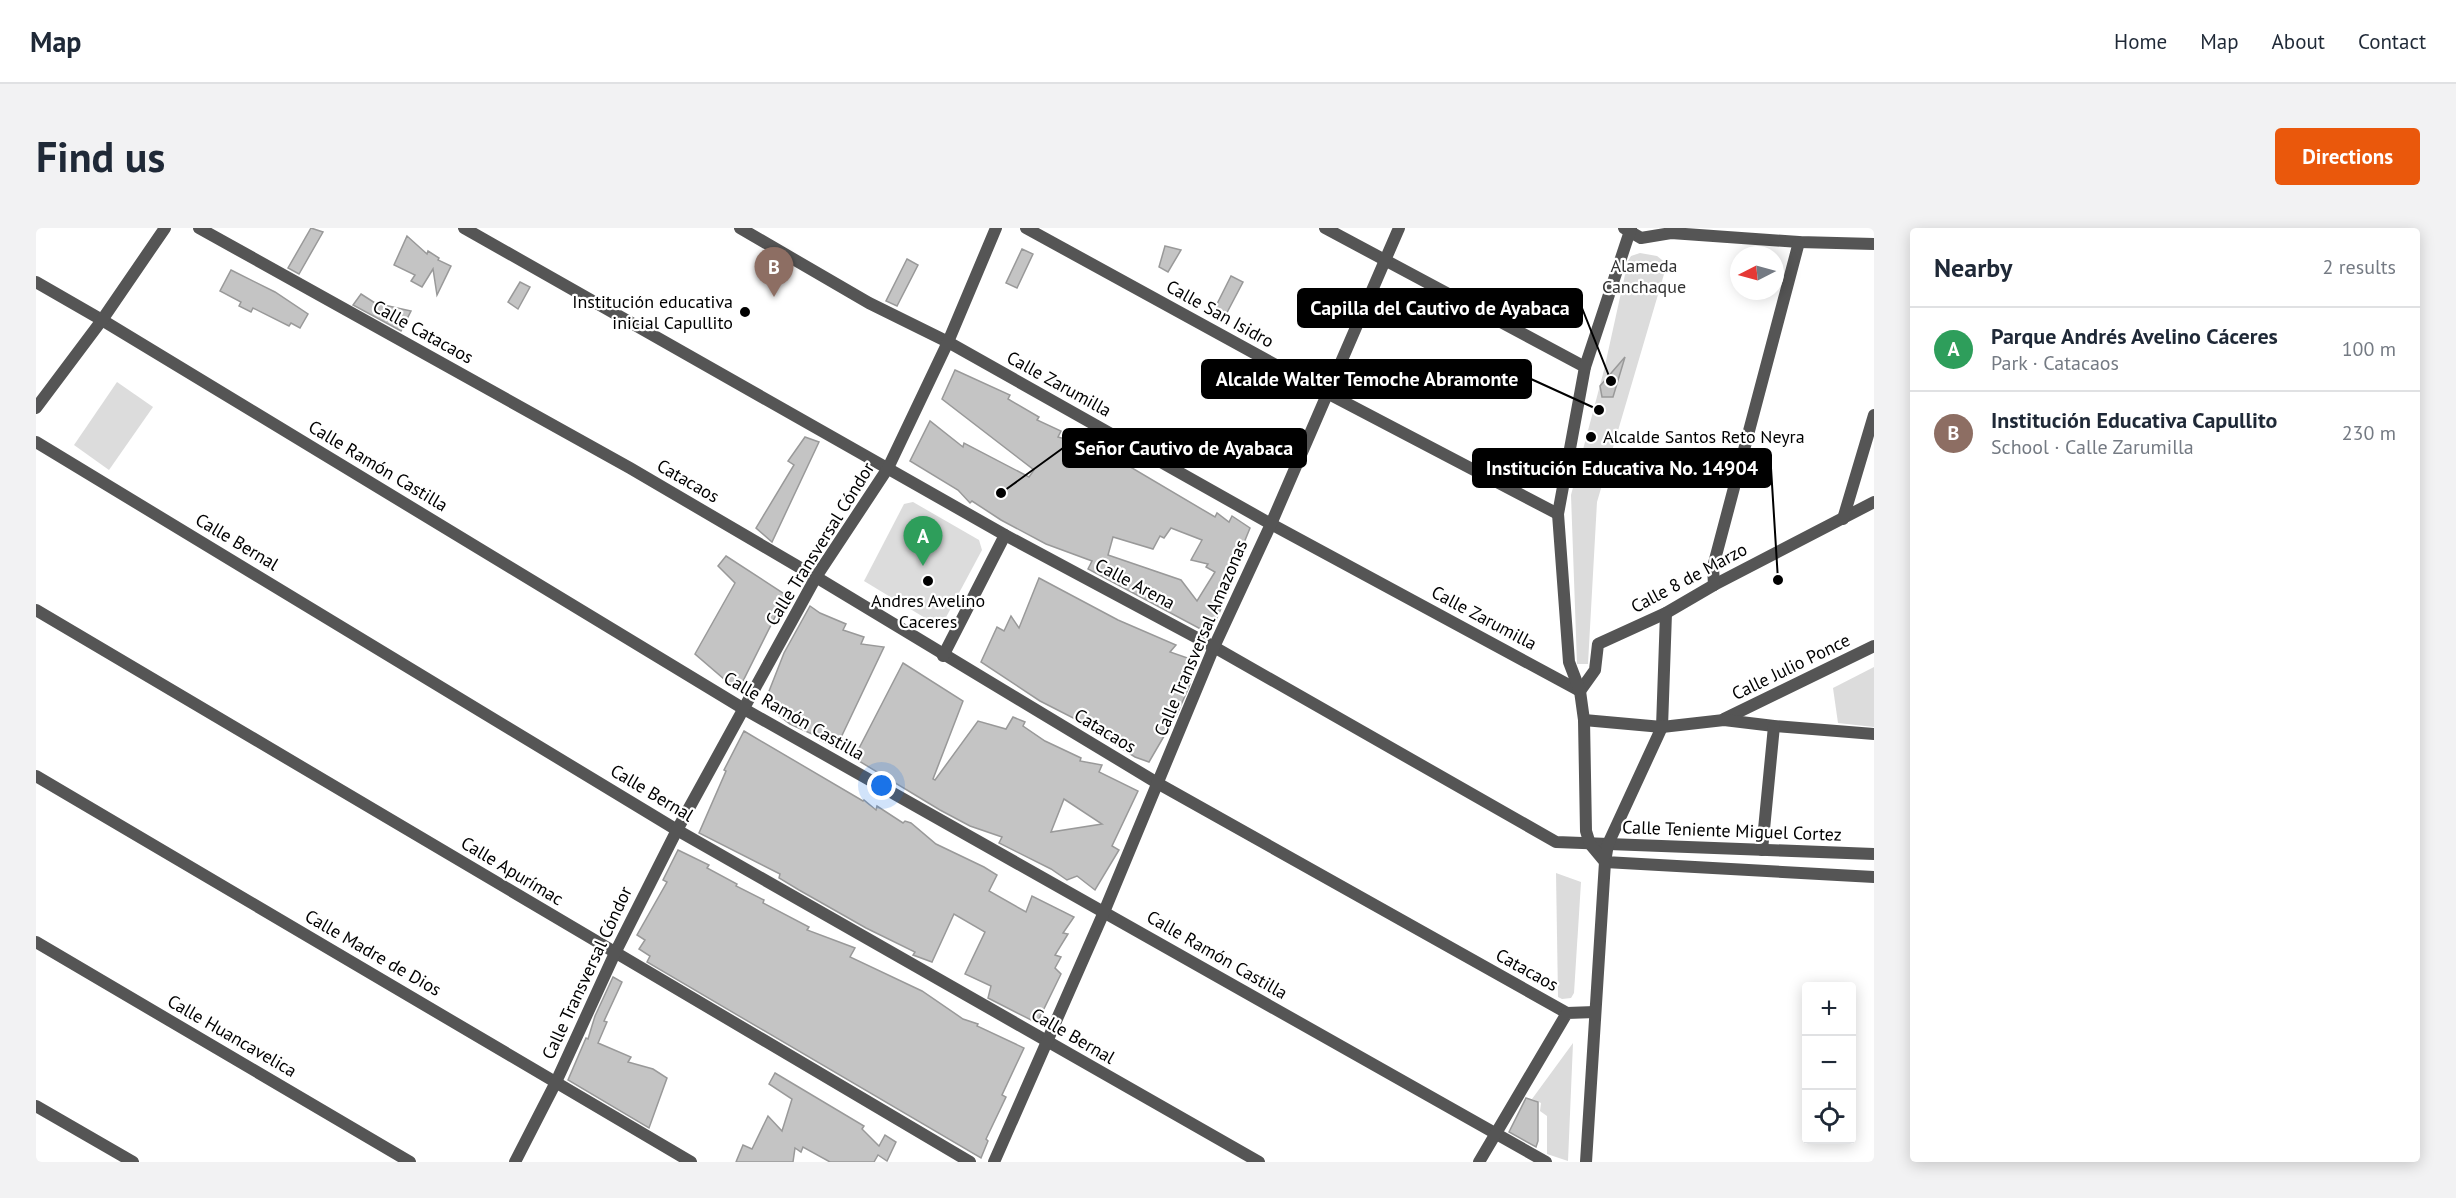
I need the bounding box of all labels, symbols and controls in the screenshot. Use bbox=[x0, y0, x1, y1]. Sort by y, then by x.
text: Map bbox=[30, 23, 81, 60]
text: Home bbox=[2114, 28, 2167, 55]
text: Map bbox=[2200, 28, 2239, 55]
text: About bbox=[2272, 28, 2325, 55]
text: Contact bbox=[2358, 28, 2426, 55]
button: Directions bbox=[2275, 128, 2420, 185]
text: Find us bbox=[36, 129, 165, 184]
north arrow bbox=[1730, 246, 1784, 300]
pin: B bbox=[754, 248, 794, 297]
text: Nearby bbox=[1934, 251, 2012, 284]
park label: Alameda Canchaque bbox=[1602, 254, 1686, 298]
text: 2 results bbox=[2323, 254, 2396, 280]
street label: Calle San Isidro bbox=[1162, 275, 1278, 353]
callout: Capilla del Cautivo de Ayabaca bbox=[1298, 289, 1582, 327]
place label: Institución educativa inicial Capullito bbox=[572, 290, 733, 334]
street label: Calle Catacaos bbox=[369, 294, 478, 369]
text: Capilla del Cautivo de Ayabaca bbox=[1310, 295, 1570, 321]
marker: Institución educativa inicial Capullito bbox=[738, 305, 752, 319]
text: Parque Andrés Avelino Cáceres bbox=[1991, 322, 2278, 350]
text: A bbox=[1947, 336, 1960, 362]
text: 100 m bbox=[2342, 336, 2396, 362]
street label: Calle Zarumilla bbox=[1003, 345, 1116, 422]
text: Park · Catacaos bbox=[1991, 350, 2119, 376]
callout: Alcalde Walter Temoche Abramonte bbox=[1202, 360, 1531, 398]
text: Alcalde Walter Temoche Abramonte bbox=[1216, 366, 1518, 392]
text: Institución Educativa Capullito bbox=[1991, 406, 2277, 434]
street label: Calle Ramón Castilla bbox=[304, 415, 452, 516]
text: B bbox=[1948, 420, 1959, 446]
text: 230 m bbox=[2342, 420, 2396, 446]
place label: Alcalde Santos Reto Neyra bbox=[1603, 425, 1805, 448]
callout: Señor Cautivo de Ayabaca bbox=[1063, 429, 1306, 467]
marker: Alcalde Santos Reto Neyra bbox=[1584, 430, 1598, 444]
text: School · Calle Zarumilla bbox=[1991, 434, 2194, 460]
text: Señor Cautivo de Ayabaca bbox=[1075, 435, 1293, 461]
callout: Institución Educativa No. 14904 bbox=[1473, 449, 1771, 487]
street label: Catacaos bbox=[653, 454, 724, 508]
text: Institución Educativa No. 14904 bbox=[1486, 455, 1759, 481]
street label: Calle Transversal Cóndor bbox=[760, 458, 879, 630]
street label: Calle Bernal bbox=[191, 508, 284, 576]
pin: A bbox=[904, 516, 942, 566]
street label: Calle Transversal Amazonas bbox=[1149, 536, 1252, 739]
street label: Calle 8 de Marzo bbox=[1627, 537, 1751, 618]
street label: Calle Arena bbox=[1091, 553, 1179, 614]
marker: Andres Avelino Caceres bbox=[921, 574, 935, 588]
street label: Calle Zarumilla bbox=[1428, 580, 1541, 655]
place label: Andres Avelino Caceres bbox=[871, 589, 985, 633]
street label: Calle Julio Ponce bbox=[1728, 628, 1854, 705]
street label: Calle Ramón Castilla bbox=[720, 666, 869, 765]
street label: Catacaos bbox=[1070, 703, 1140, 758]
street label: Calle Bernal bbox=[606, 759, 699, 827]
your location bbox=[867, 771, 896, 800]
street label: Calle Teniente Miguel Cortez bbox=[1622, 815, 1842, 846]
street label: Calle Apurímac bbox=[457, 831, 568, 910]
street label: Calle Transversal Cóndor bbox=[536, 883, 637, 1063]
street label: Calle Madre de Dios bbox=[301, 904, 446, 1001]
street label: Calle Ramón Castilla bbox=[1143, 905, 1292, 1004]
street label: Catacaos bbox=[1492, 943, 1563, 996]
map controls bbox=[1802, 982, 1856, 1144]
button: + bbox=[1802, 982, 1856, 1036]
street label: Calle Huancavelica bbox=[163, 989, 301, 1082]
street label: Calle Bernal bbox=[1027, 1002, 1120, 1069]
button: − bbox=[1802, 1036, 1856, 1090]
button: locate bbox=[1802, 1090, 1856, 1144]

